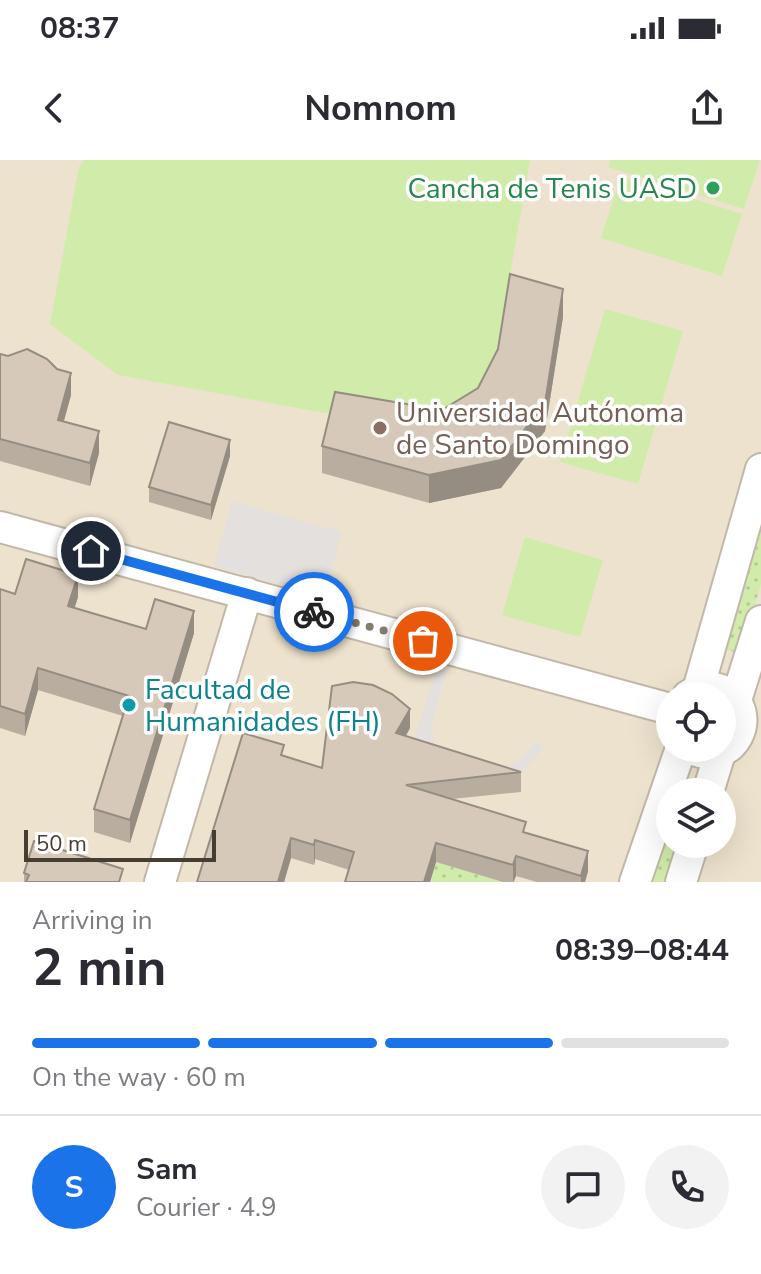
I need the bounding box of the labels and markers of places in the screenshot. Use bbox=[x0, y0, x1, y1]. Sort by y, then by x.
place label: Cancha de Tenis UASD bbox=[407, 170, 697, 208]
marker: Cancha de Tenis UASD bbox=[704, 179, 722, 197]
place label: Universidad Autónoma de Santo Domingo bbox=[396, 394, 684, 464]
marker: Universidad Autónoma de Santo Domingo bbox=[371, 419, 389, 437]
pin bbox=[57, 517, 125, 585]
pin bbox=[389, 607, 457, 675]
place label: Facultad de Humanidades (FH) bbox=[145, 671, 381, 741]
marker: Facultad de Humanidades (FH) bbox=[120, 696, 138, 714]

